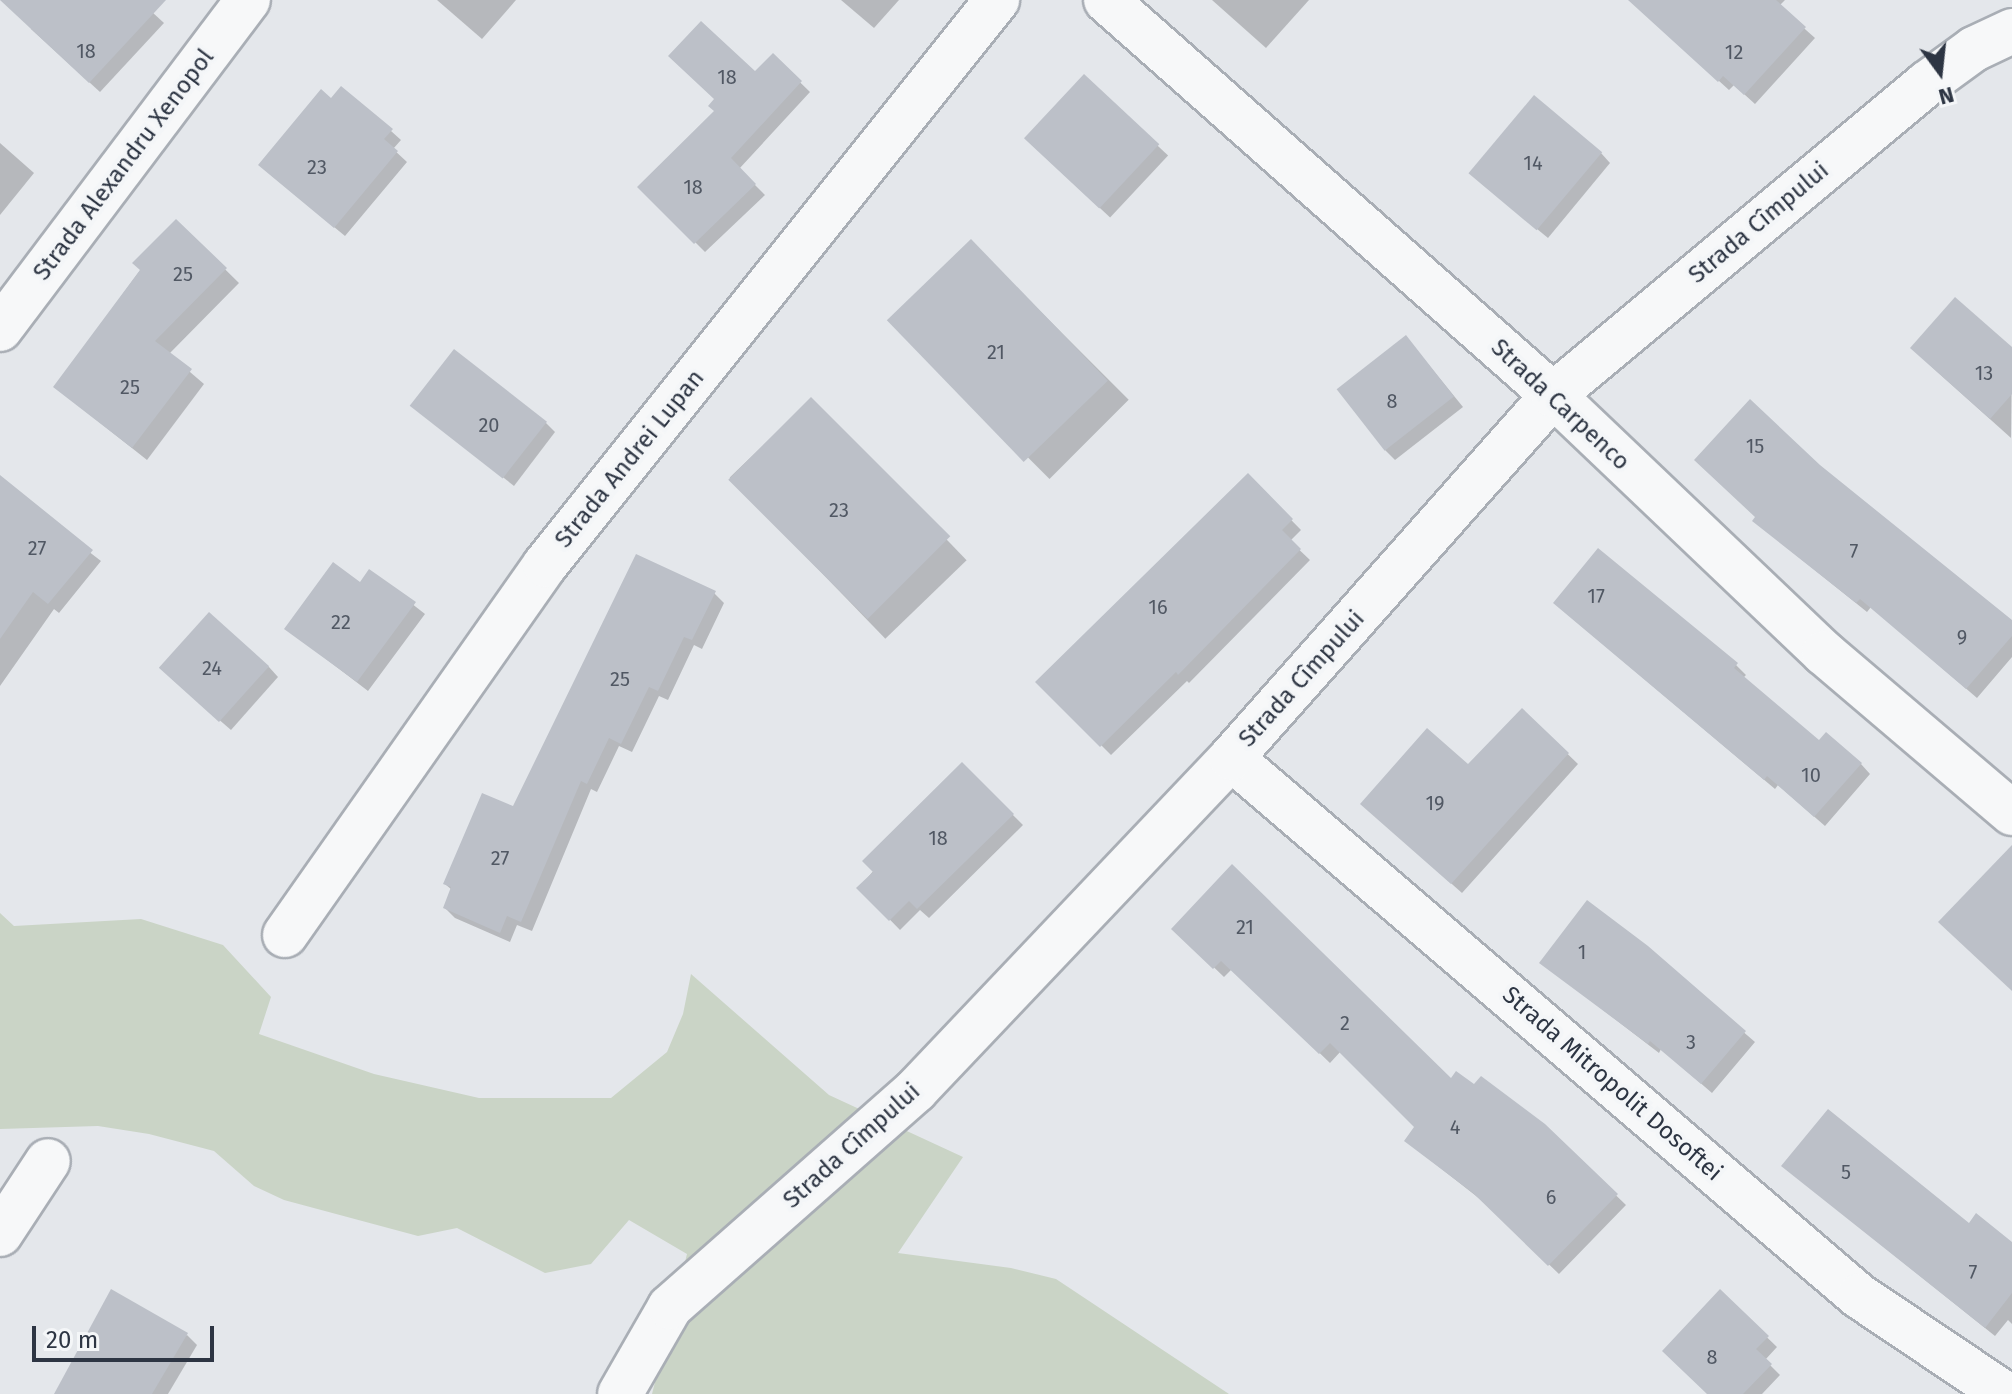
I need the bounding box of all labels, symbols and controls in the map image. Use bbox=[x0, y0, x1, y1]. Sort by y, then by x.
north arrow bbox=[1900, 32, 1980, 112]
house number: 18 bbox=[76, 39, 96, 63]
house number: 12 bbox=[1725, 40, 1743, 64]
street label: Strada Alexandru Xenopol bbox=[28, 44, 220, 286]
house number: 18 bbox=[717, 65, 737, 89]
text: N bbox=[1936, 81, 1957, 111]
house number: 14 bbox=[1523, 151, 1543, 175]
house number: 23 bbox=[307, 155, 327, 179]
street label: Strada Cîmpului bbox=[1683, 156, 1835, 290]
house number: 18 bbox=[683, 175, 703, 199]
house number: 25 bbox=[173, 262, 193, 286]
street label: Strada Carpenco bbox=[1485, 333, 1635, 477]
house number: 21 bbox=[987, 340, 1005, 364]
house number: 13 bbox=[1975, 361, 1993, 385]
street label: Strada Andrei Lupan bbox=[549, 364, 711, 554]
house number: 25 bbox=[120, 375, 140, 399]
house number: 8 bbox=[1386, 389, 1398, 413]
house number: 20 bbox=[478, 413, 500, 437]
house number: 15 bbox=[1746, 434, 1764, 458]
house number: 23 bbox=[829, 498, 849, 522]
house number: 27 bbox=[28, 536, 46, 560]
house number: 7 bbox=[1850, 539, 1858, 563]
house number: 17 bbox=[1587, 584, 1605, 608]
house number: 16 bbox=[1148, 595, 1168, 619]
street label: Strada Cîmpului bbox=[1233, 605, 1371, 753]
house number: 22 bbox=[331, 610, 351, 634]
house number: 9 bbox=[1957, 625, 1967, 649]
house number: 24 bbox=[202, 656, 222, 680]
house number: 25 bbox=[610, 667, 630, 691]
house number: 10 bbox=[1801, 763, 1821, 787]
house number: 19 bbox=[1425, 791, 1445, 815]
house number: 18 bbox=[928, 826, 948, 850]
house number: 27 bbox=[491, 846, 509, 870]
house number: 21 bbox=[1236, 915, 1254, 939]
house number: 1 bbox=[1578, 940, 1586, 964]
street label: Strada Mitropolit Dosoftei bbox=[1496, 981, 1728, 1187]
house number: 2 bbox=[1340, 1011, 1350, 1035]
house number: 3 bbox=[1686, 1030, 1696, 1054]
street label: Strada Cîmpului bbox=[778, 1077, 926, 1215]
house number: 4 bbox=[1450, 1115, 1460, 1139]
house number: 5 bbox=[1841, 1160, 1851, 1184]
house number: 6 bbox=[1546, 1185, 1556, 1209]
house number: 7 bbox=[1969, 1260, 1977, 1284]
scale bar bbox=[36, 1310, 218, 1360]
text: 20 m bbox=[46, 1326, 98, 1354]
house number: 8 bbox=[1706, 1345, 1718, 1369]

